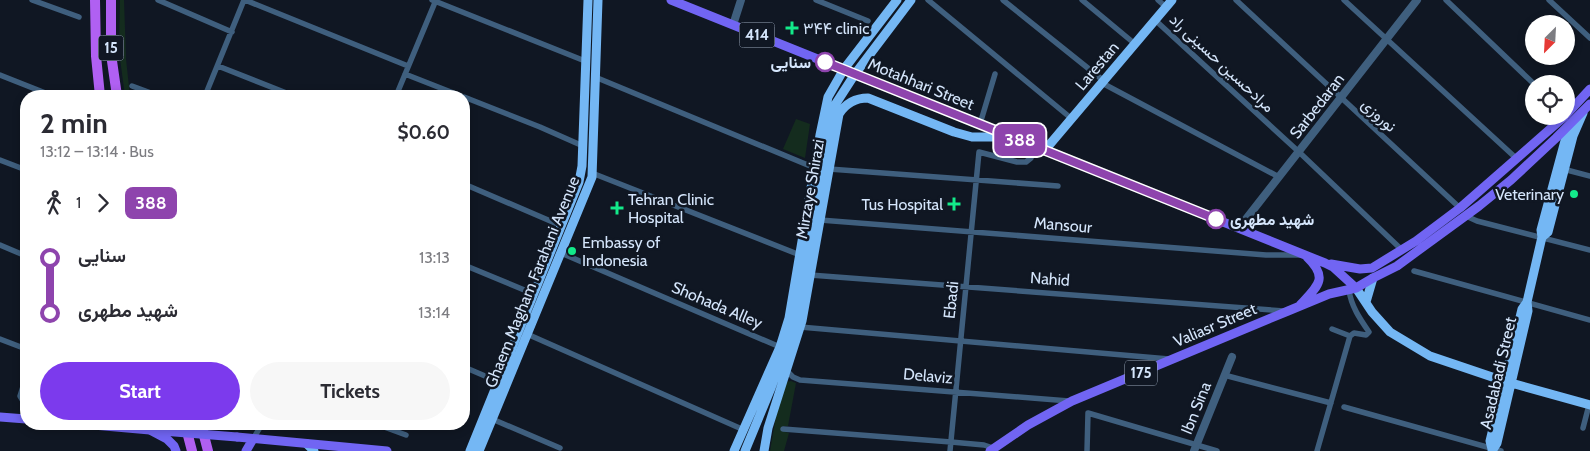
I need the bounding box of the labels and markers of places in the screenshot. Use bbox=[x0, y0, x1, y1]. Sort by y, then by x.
place label: ۳۴۴ clinic bbox=[803, 19, 869, 38]
marker: ۳۴۴ clinic bbox=[785, 21, 799, 35]
marker: سنایی bbox=[815, 52, 835, 72]
place label: سنایی bbox=[771, 53, 811, 72]
place label: Veterinary bbox=[1495, 185, 1564, 204]
marker: Veterinary bbox=[1568, 188, 1580, 200]
place label: Tehran Clinic Hospital bbox=[628, 190, 714, 227]
place label: Tus Hospital bbox=[862, 195, 943, 214]
marker: Tus Hospital bbox=[947, 197, 961, 211]
marker: Tehran Clinic Hospital bbox=[610, 201, 624, 215]
marker: شهید مطهری bbox=[1206, 209, 1226, 229]
place label: شهید مطهری bbox=[1230, 210, 1314, 230]
place label: Embassy of Indonesia bbox=[582, 233, 661, 270]
marker: Embassy of Indonesia bbox=[566, 245, 578, 257]

